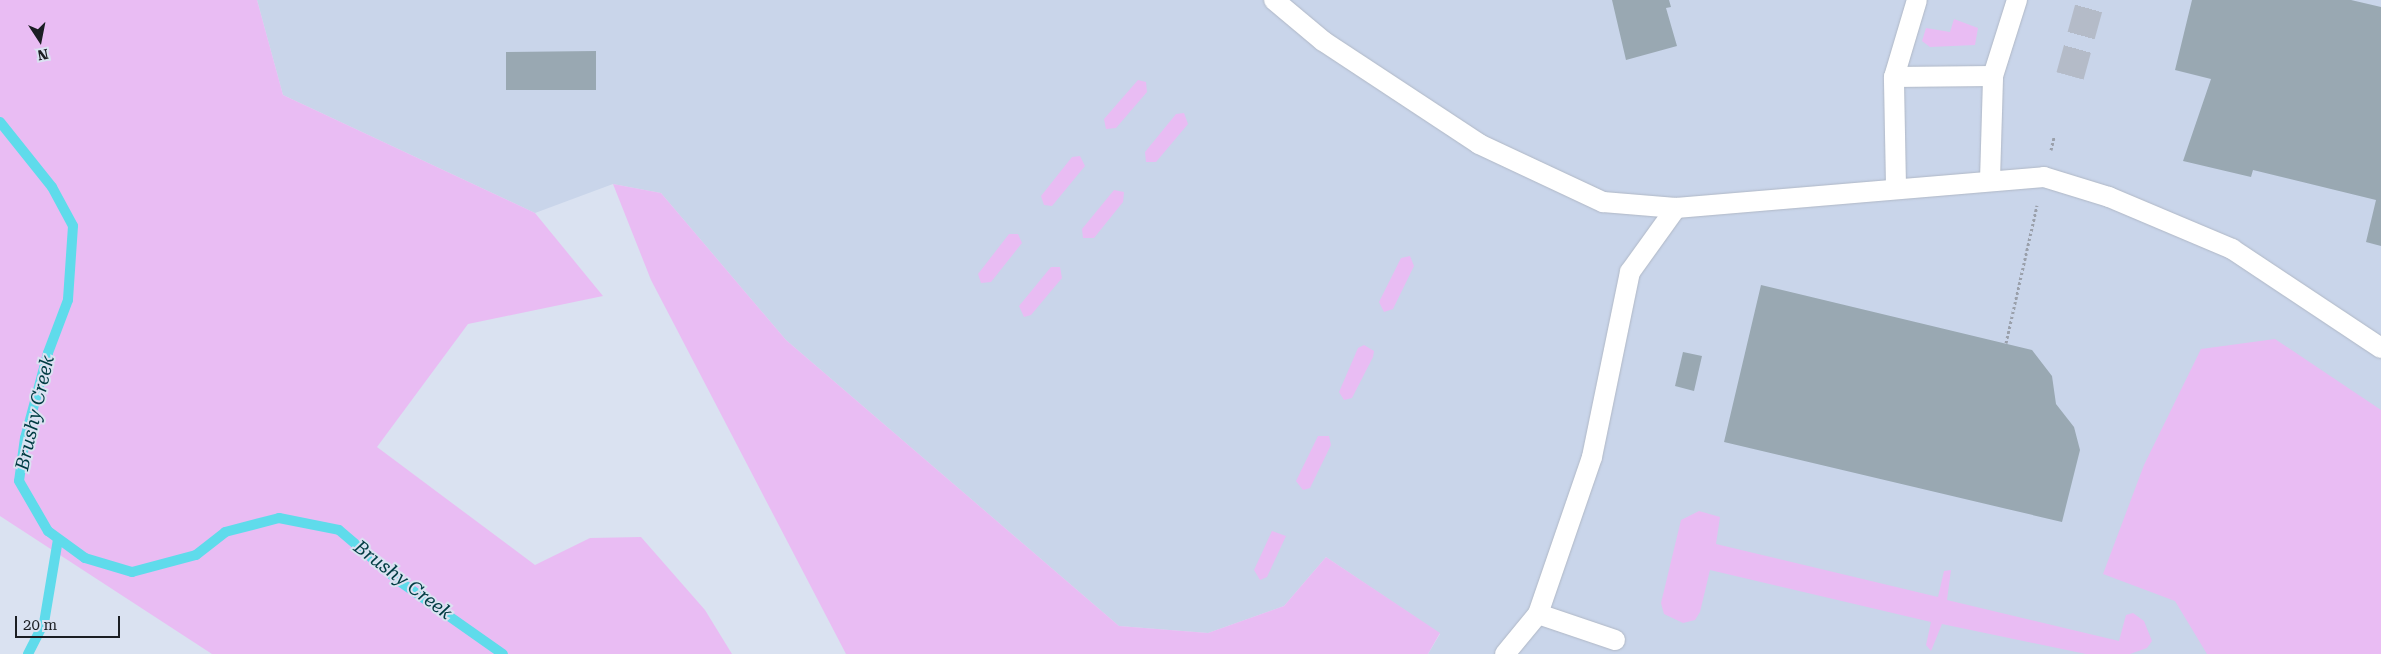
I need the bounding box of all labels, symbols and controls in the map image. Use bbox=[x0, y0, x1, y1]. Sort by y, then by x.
north arrow bbox=[15, 15, 65, 65]
text: N bbox=[36, 46, 50, 64]
water label: Brushy Creek bbox=[11, 353, 59, 473]
water label: Brushy Creek bbox=[349, 536, 457, 624]
scale bar bbox=[18, 606, 122, 638]
text: 20 m bbox=[23, 616, 57, 634]

